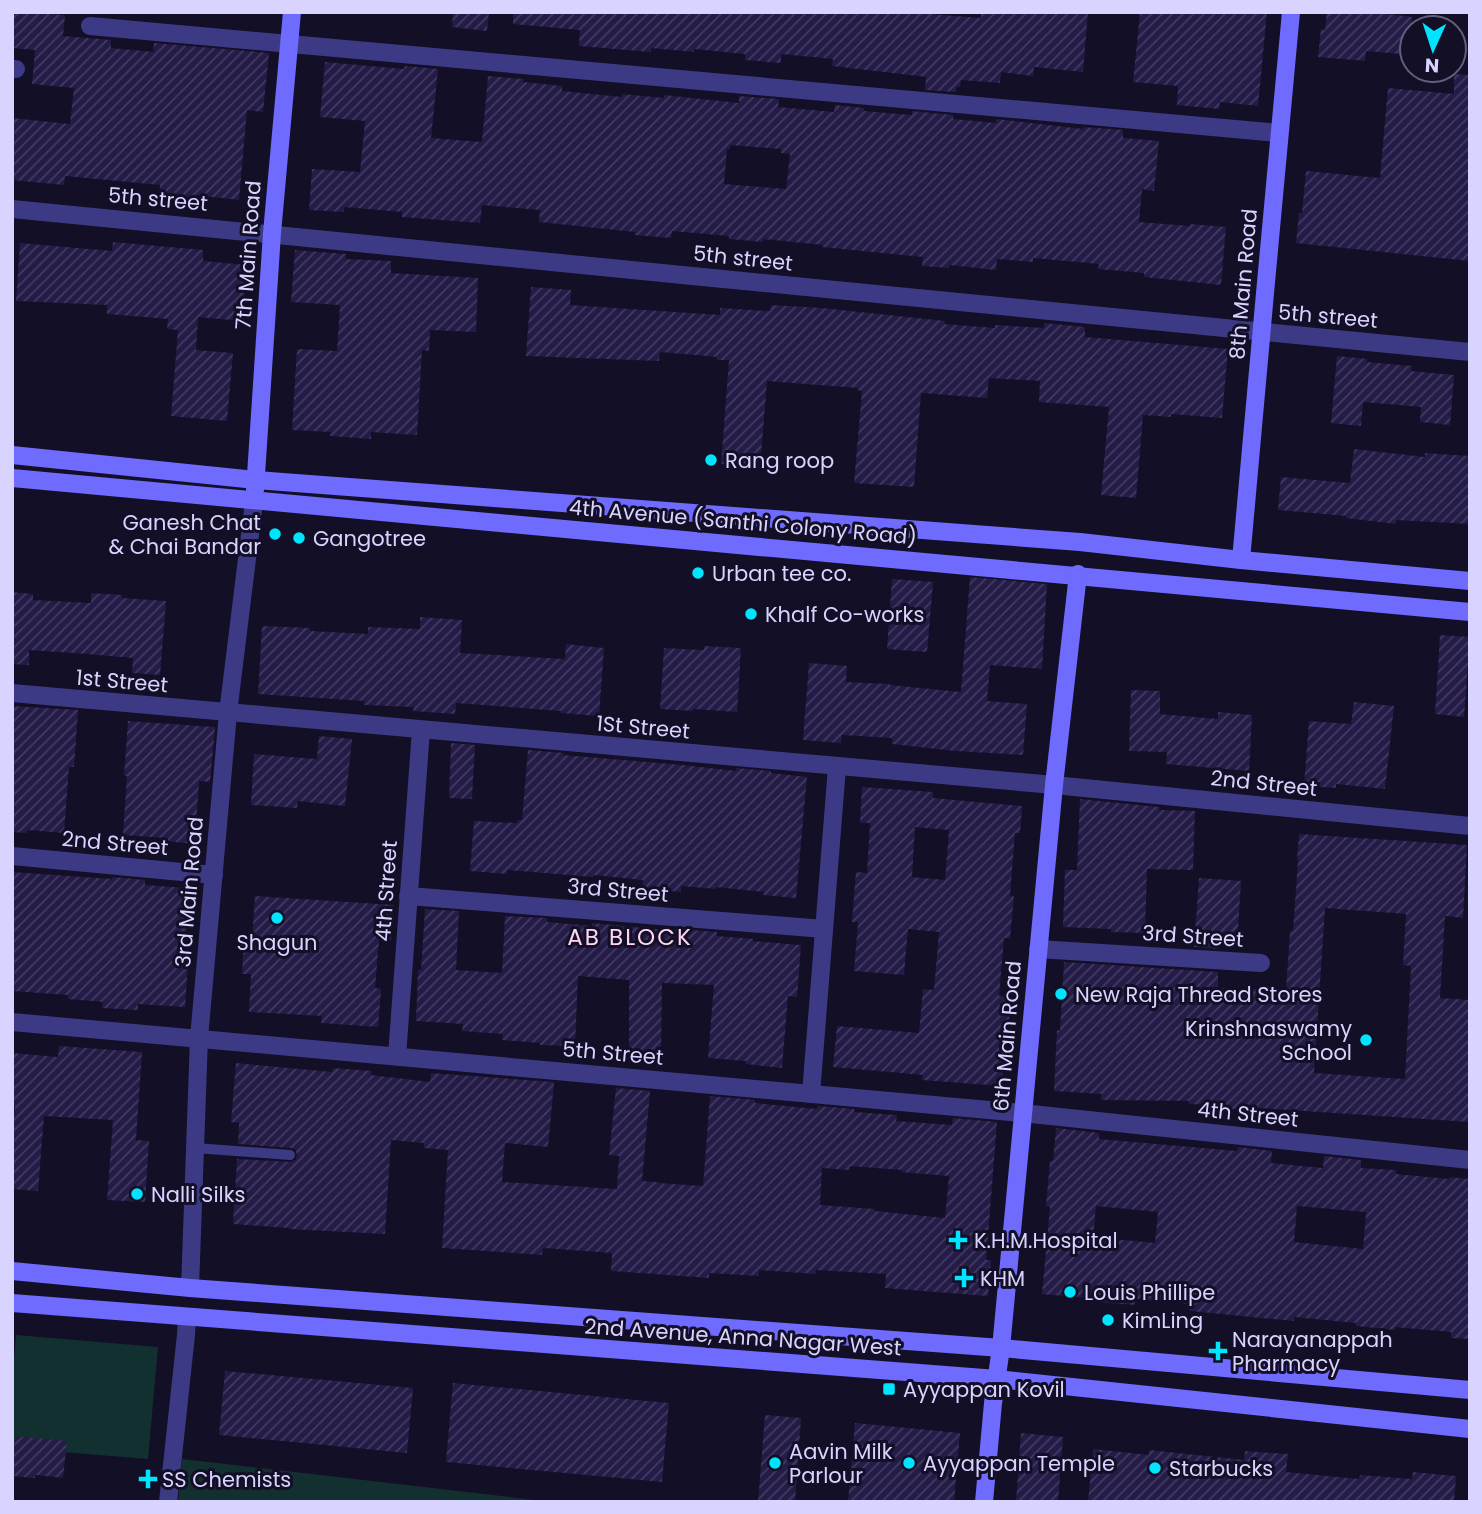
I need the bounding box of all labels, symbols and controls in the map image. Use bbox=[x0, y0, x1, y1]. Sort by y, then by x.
north arrow bbox=[1398, 14, 1468, 84]
text: N bbox=[1424, 52, 1440, 79]
street label: 5th street bbox=[107, 180, 209, 218]
street label: 7th Main Road bbox=[228, 180, 268, 330]
street label: 8th Main Road bbox=[1222, 208, 1264, 360]
street label: 5th street bbox=[692, 238, 794, 278]
street label: 5th street bbox=[1277, 297, 1379, 335]
place label: Rang roop bbox=[725, 446, 834, 475]
marker: Rang roop bbox=[703, 452, 719, 468]
street label: 4th Avenue (Santhi Colony Road) bbox=[568, 492, 918, 552]
place label: Ganesh Chat & Chai Bandar bbox=[109, 508, 261, 561]
place label: Gangotree bbox=[313, 524, 426, 553]
marker: Ganesh Chat & Chai Bandar bbox=[267, 526, 283, 542]
marker: Gangotree bbox=[291, 530, 307, 546]
place label: Urban tee co. bbox=[712, 559, 851, 588]
marker: Urban tee co. bbox=[690, 565, 706, 581]
place label: Khalf Co-works bbox=[765, 600, 924, 629]
marker: Khalf Co-works bbox=[743, 606, 759, 622]
street label: 1st Street bbox=[75, 663, 169, 699]
street label: 1St Street bbox=[595, 708, 691, 746]
street label: 2nd Street bbox=[1209, 763, 1319, 803]
street label: 3rd Main Road bbox=[168, 815, 210, 969]
street label: 2nd Street bbox=[61, 824, 169, 862]
street label: 4th Street bbox=[368, 839, 404, 943]
street label: 3rd Street bbox=[566, 871, 670, 909]
marker: Shagun bbox=[269, 910, 285, 926]
street label: 3rd Street bbox=[1141, 918, 1245, 954]
district label: AB BLOCK bbox=[567, 921, 693, 953]
place label: Shagun bbox=[236, 928, 318, 957]
street label: 6th Main Road bbox=[986, 959, 1028, 1113]
place label: New Raja Thread Stores bbox=[1075, 980, 1322, 1009]
marker: New Raja Thread Stores bbox=[1053, 986, 1069, 1002]
place label: Krinshnaswamy School bbox=[1185, 1014, 1352, 1067]
marker: Krinshnaswamy School bbox=[1358, 1032, 1374, 1048]
street label: 5th Street bbox=[561, 1034, 665, 1072]
street label: 4th Street bbox=[1196, 1094, 1300, 1134]
place label: Nalli Silks bbox=[151, 1180, 246, 1209]
marker: Nalli Silks bbox=[129, 1186, 145, 1202]
place label: K.H.M.Hospital bbox=[974, 1226, 1118, 1255]
marker: K.H.M.Hospital bbox=[948, 1230, 968, 1250]
place label: KHM bbox=[980, 1264, 1025, 1293]
marker: KHM bbox=[954, 1268, 974, 1288]
place label: Louis Phillipe bbox=[1084, 1278, 1215, 1307]
marker: Louis Phillipe bbox=[1062, 1284, 1078, 1300]
place label: KimLing bbox=[1122, 1306, 1203, 1335]
street label: 2nd Avenue, Anna Nagar West bbox=[584, 1311, 902, 1363]
marker: KimLing bbox=[1100, 1312, 1116, 1328]
place label: Narayanappah Pharmacy bbox=[1232, 1325, 1393, 1378]
marker: Narayanappah Pharmacy bbox=[1210, 1343, 1226, 1359]
place label: Ayyappan Kovil bbox=[903, 1375, 1065, 1404]
marker: Ayyappan Kovil bbox=[881, 1381, 897, 1397]
place label: Aavin Milk Parlour bbox=[789, 1437, 893, 1490]
place label: Ayyappan Temple bbox=[923, 1449, 1115, 1478]
place label: Starbucks bbox=[1169, 1454, 1273, 1483]
marker: Aavin Milk Parlour bbox=[767, 1455, 783, 1471]
marker: Ayyappan Temple bbox=[901, 1455, 917, 1471]
marker: Starbucks bbox=[1147, 1460, 1163, 1476]
place label: SS Chemists bbox=[162, 1465, 291, 1494]
marker: SS Chemists bbox=[140, 1471, 156, 1487]

